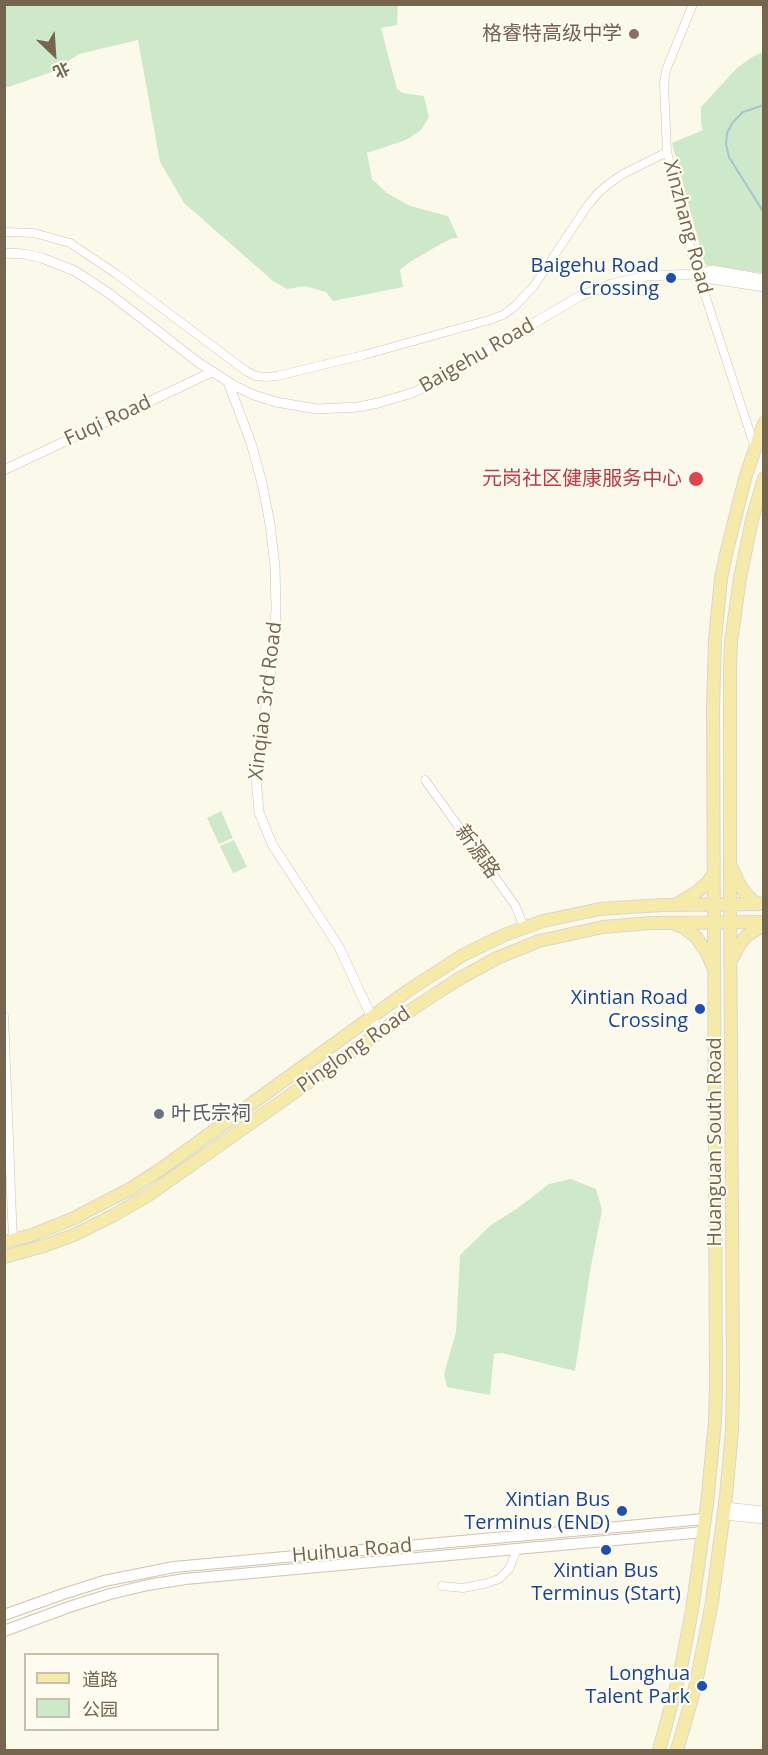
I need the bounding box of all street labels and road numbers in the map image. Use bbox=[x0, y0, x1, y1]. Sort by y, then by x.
street label: Xinzhang Road bbox=[658, 157, 716, 297]
street label: Baigehu Road bbox=[415, 313, 539, 399]
street label: Fuqi Road bbox=[61, 391, 155, 451]
street label: Xinqiao 3rd Road bbox=[244, 621, 288, 781]
street label: 新源路 bbox=[450, 821, 504, 883]
street label: Pinglong Road bbox=[293, 1002, 415, 1098]
street label: Huanguan South Road bbox=[703, 1037, 727, 1247]
street label: Huihua Road bbox=[291, 1534, 413, 1568]

